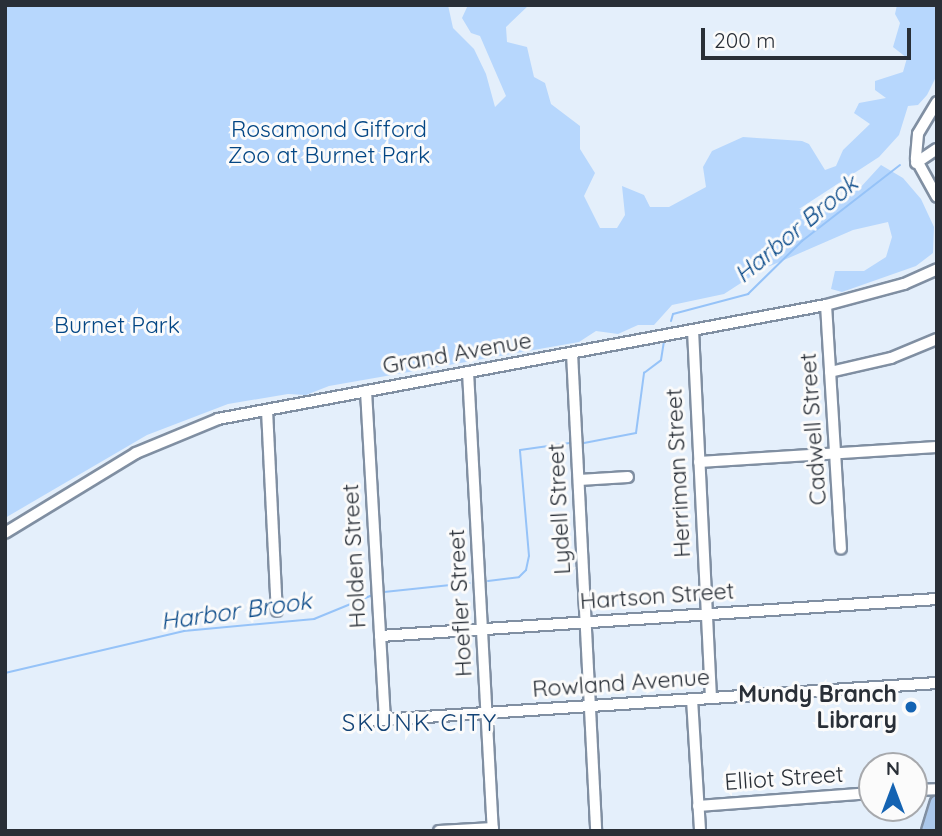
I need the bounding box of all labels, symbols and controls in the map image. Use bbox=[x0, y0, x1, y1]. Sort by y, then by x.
scale bar bbox=[704, 14, 914, 58]
text: 200 m bbox=[714, 27, 776, 53]
park label: Rosamond Gifford Zoo at Burnet Park bbox=[228, 115, 430, 169]
water label: Harbor Brook bbox=[729, 169, 863, 289]
park label: Burnet Park bbox=[54, 311, 180, 339]
street label: Grand Avenue bbox=[380, 326, 534, 380]
street label: Cadwell Street bbox=[794, 352, 832, 506]
street label: Herriman Street bbox=[660, 388, 696, 558]
street label: Lydell Street bbox=[542, 443, 576, 575]
street label: Holden Street bbox=[336, 483, 372, 629]
street label: Hoefler Street bbox=[442, 528, 478, 678]
street label: Hartson Street bbox=[579, 577, 735, 615]
water label: Harbor Brook bbox=[159, 586, 313, 636]
street label: Rowland Avenue bbox=[531, 663, 711, 703]
place label: Mundy Branch Library bbox=[738, 680, 897, 734]
marker: Mundy Branch Library bbox=[903, 699, 919, 715]
district label: SKUNK CITY bbox=[343, 709, 497, 737]
north arrow bbox=[858, 752, 928, 822]
text: N bbox=[886, 756, 900, 780]
street label: Elliot Street bbox=[723, 760, 845, 796]

